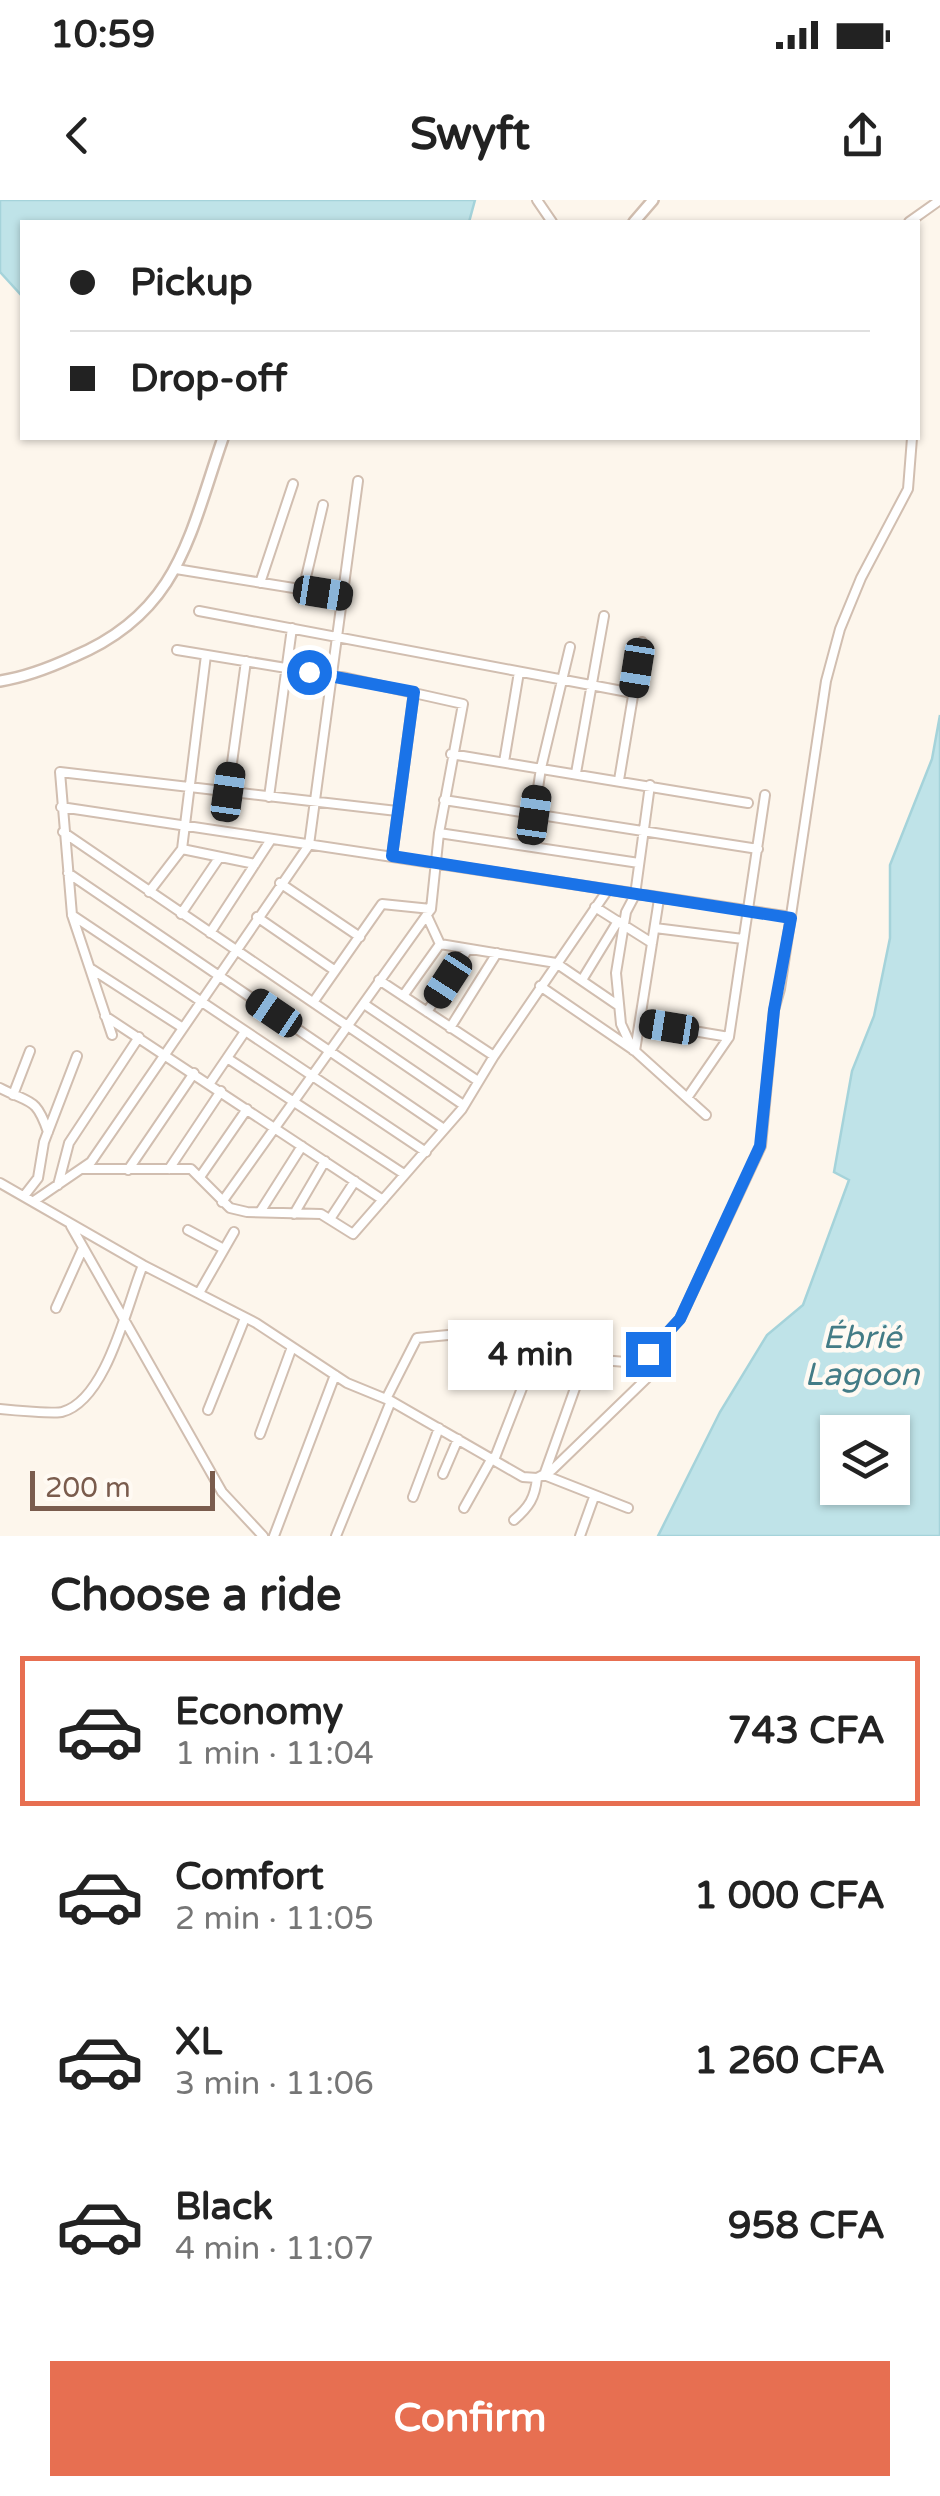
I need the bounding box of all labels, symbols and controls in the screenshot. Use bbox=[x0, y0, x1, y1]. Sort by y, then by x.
text: 10:59 bbox=[50, 12, 155, 58]
icon: back bbox=[50, 108, 105, 163]
text: Swyft bbox=[410, 108, 530, 162]
icon: share bbox=[835, 108, 890, 163]
text: Pickup bbox=[130, 260, 253, 306]
text: Drop-off bbox=[130, 356, 287, 402]
car bbox=[291, 573, 355, 613]
car bbox=[617, 636, 657, 700]
route start bbox=[287, 650, 332, 695]
car bbox=[209, 760, 247, 824]
car bbox=[515, 783, 553, 847]
car bbox=[419, 947, 477, 1013]
car bbox=[241, 984, 307, 1042]
car bbox=[637, 1007, 701, 1047]
callout: 4 min bbox=[448, 1319, 613, 1389]
water label: Ébrié Lagoon bbox=[804, 1319, 921, 1394]
route end bbox=[626, 1332, 671, 1377]
text: 4 min bbox=[488, 1336, 573, 1374]
map controls bbox=[820, 1415, 910, 1505]
button: layers bbox=[820, 1415, 910, 1505]
scale bar bbox=[30, 1466, 215, 1510]
text: 200 m bbox=[45, 1471, 131, 1505]
text: Choose a ride bbox=[50, 1569, 341, 1623]
icon: car bbox=[55, 1686, 145, 1776]
text: Economy bbox=[175, 1689, 343, 1735]
text: 743 CFA bbox=[728, 1708, 885, 1754]
text: 1 min · 11:04 bbox=[175, 1735, 374, 1773]
icon: car bbox=[55, 1851, 145, 1941]
text: Comfort bbox=[175, 1854, 324, 1900]
text: 1 000 CFA bbox=[694, 1873, 885, 1919]
text: 2 min · 11:05 bbox=[175, 1900, 374, 1938]
icon: car bbox=[55, 2016, 145, 2106]
text: XL bbox=[175, 2019, 222, 2065]
text: 1 260 CFA bbox=[694, 2038, 885, 2084]
text: 3 min · 11:06 bbox=[175, 2065, 374, 2103]
icon: car bbox=[55, 2181, 145, 2271]
text: Black bbox=[175, 2184, 273, 2230]
text: 958 CFA bbox=[728, 2203, 885, 2249]
text: 4 min · 11:07 bbox=[175, 2230, 374, 2268]
button: Confirm bbox=[50, 2361, 890, 2476]

